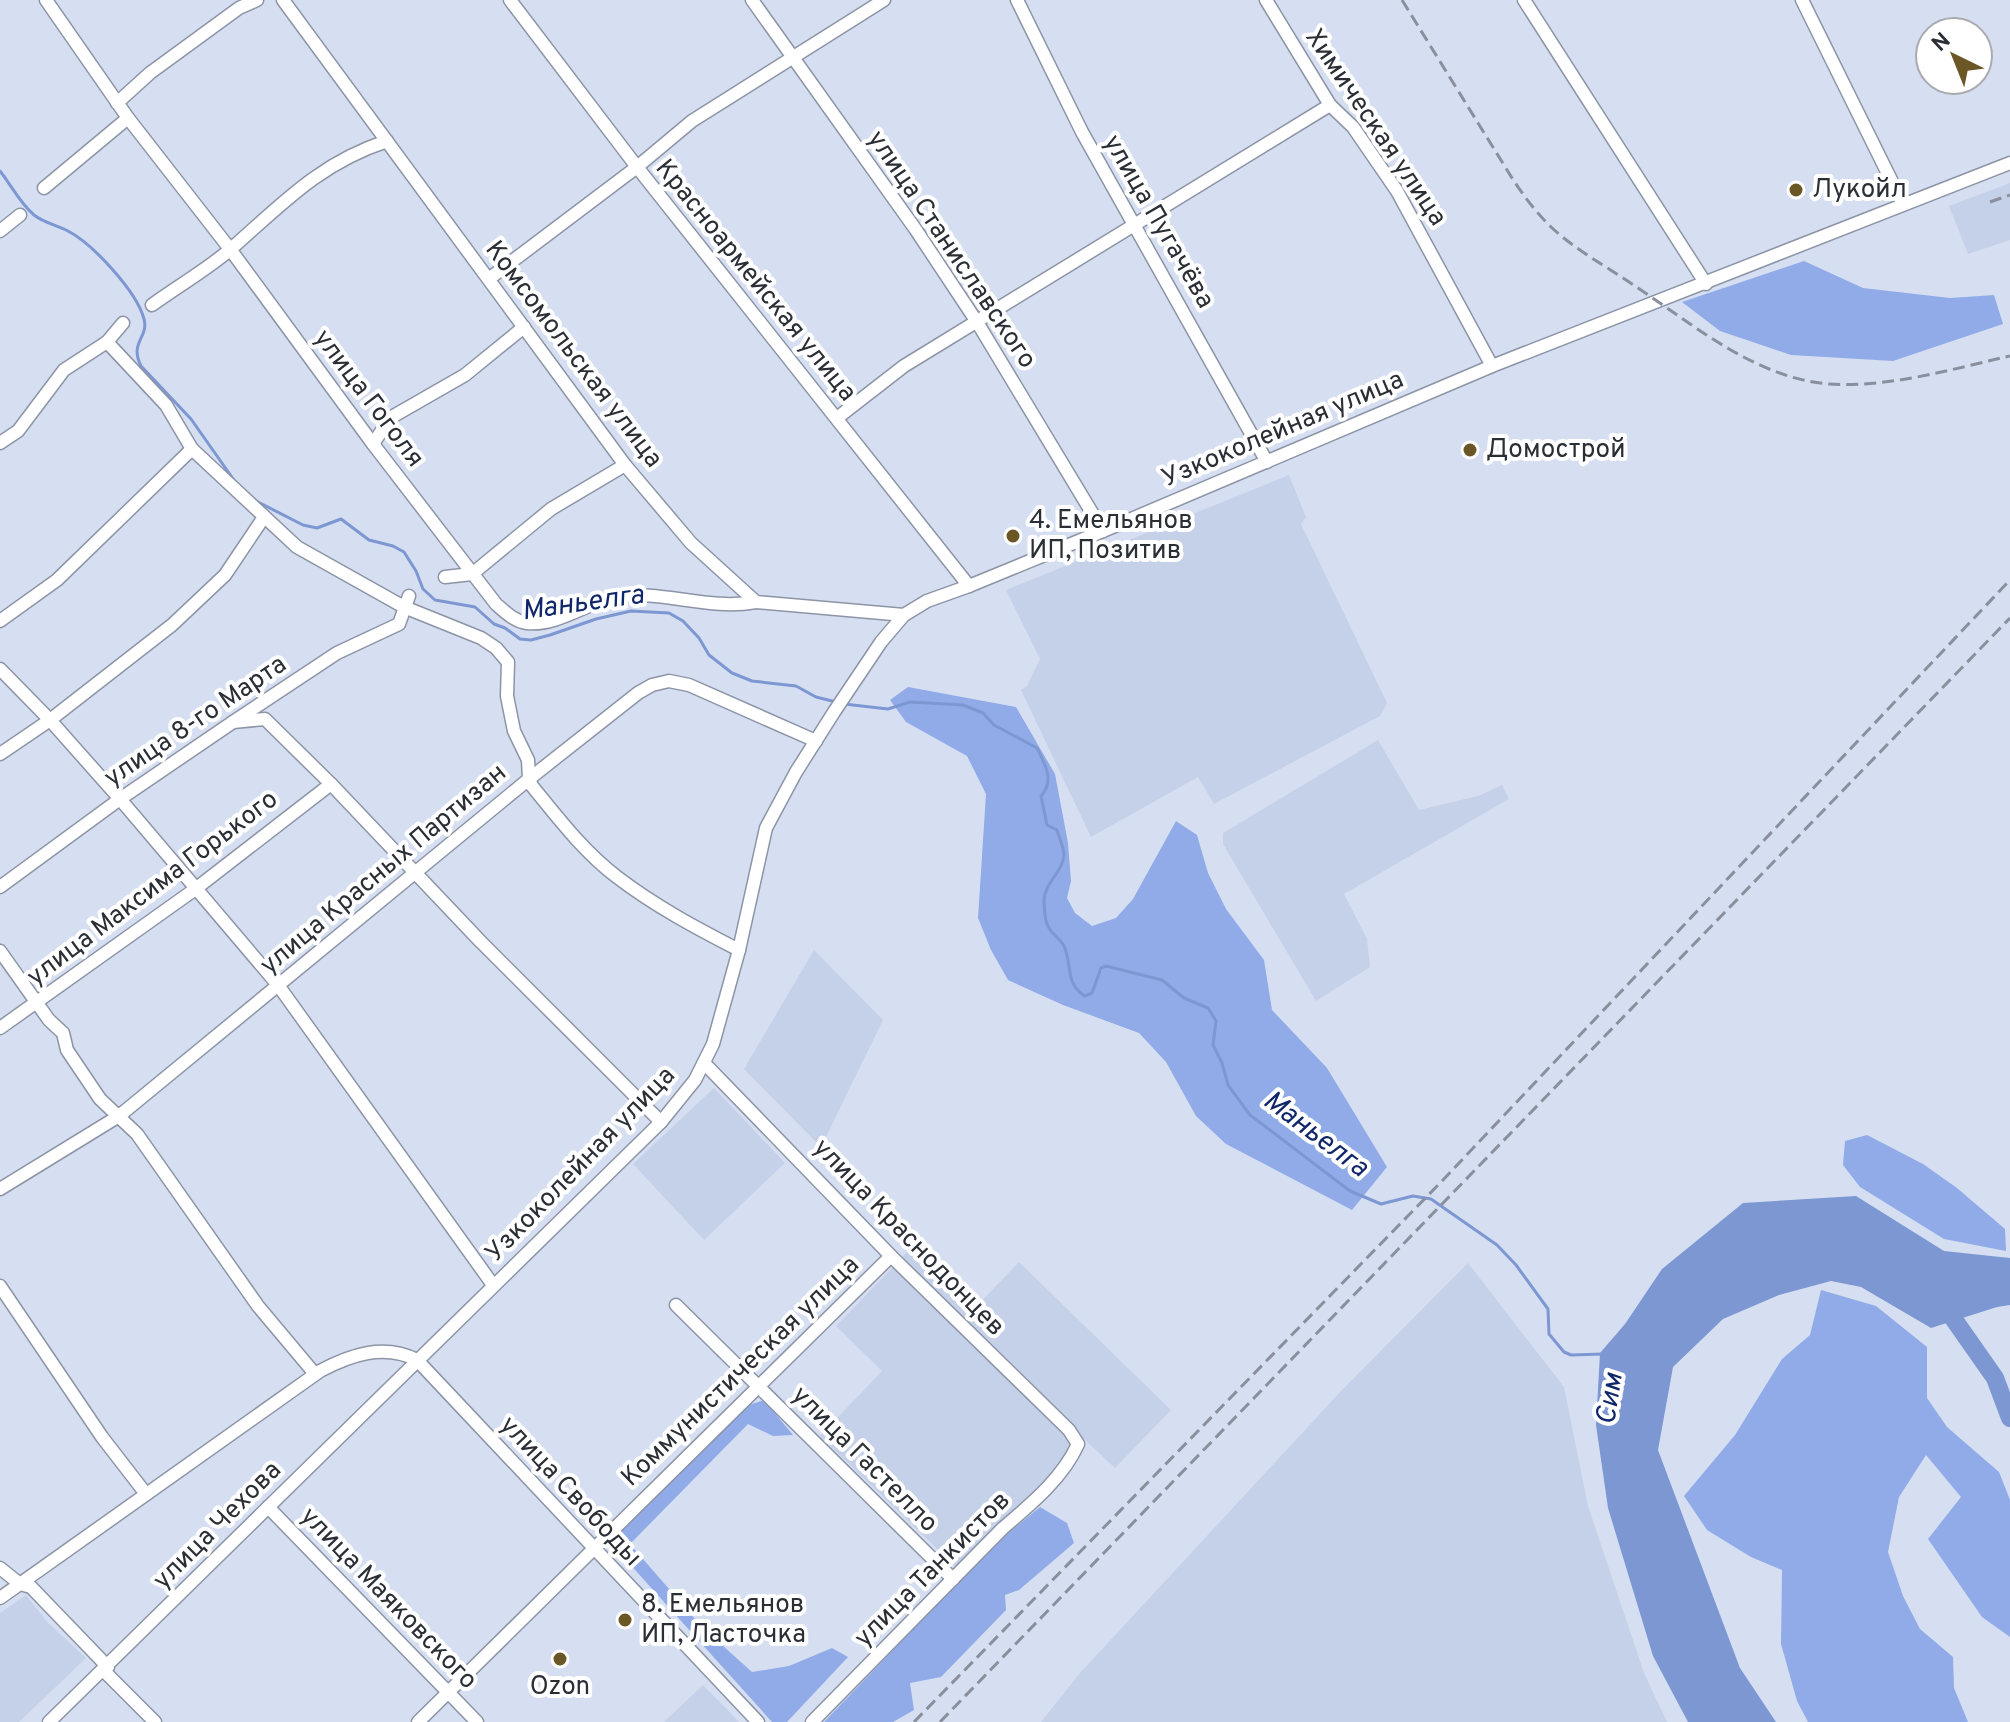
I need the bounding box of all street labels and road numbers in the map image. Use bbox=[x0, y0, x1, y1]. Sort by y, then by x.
street label: Химическая улица bbox=[1297, 23, 1453, 233]
street label: улица Станиславского bbox=[859, 125, 1043, 375]
street label: улица Пугачёва bbox=[1095, 129, 1221, 315]
street label: Красноармейская улица bbox=[647, 153, 863, 409]
street label: Комсомольская улица bbox=[477, 235, 669, 475]
street label: улица Гоголя bbox=[305, 324, 431, 474]
street label: Узкоколейная улица bbox=[1157, 364, 1409, 496]
street label: улица 8-го Марта bbox=[98, 649, 294, 795]
street label: улица Красных Партизан bbox=[254, 757, 514, 983]
street label: улица Максима Горького bbox=[21, 784, 285, 994]
street label: Узкоколейная улица bbox=[479, 1060, 683, 1270]
street label: улица Краснодонцев bbox=[805, 1132, 1011, 1344]
street label: Коммунистическая улица bbox=[615, 1250, 867, 1494]
street label: улица Гастелло bbox=[784, 1380, 944, 1540]
street label: улица Свободы bbox=[492, 1410, 648, 1574]
street label: улица Чехова bbox=[147, 1455, 289, 1597]
street label: улица Танкистов bbox=[848, 1485, 1018, 1655]
street label: улица Маяковского bbox=[292, 1501, 484, 1697]

